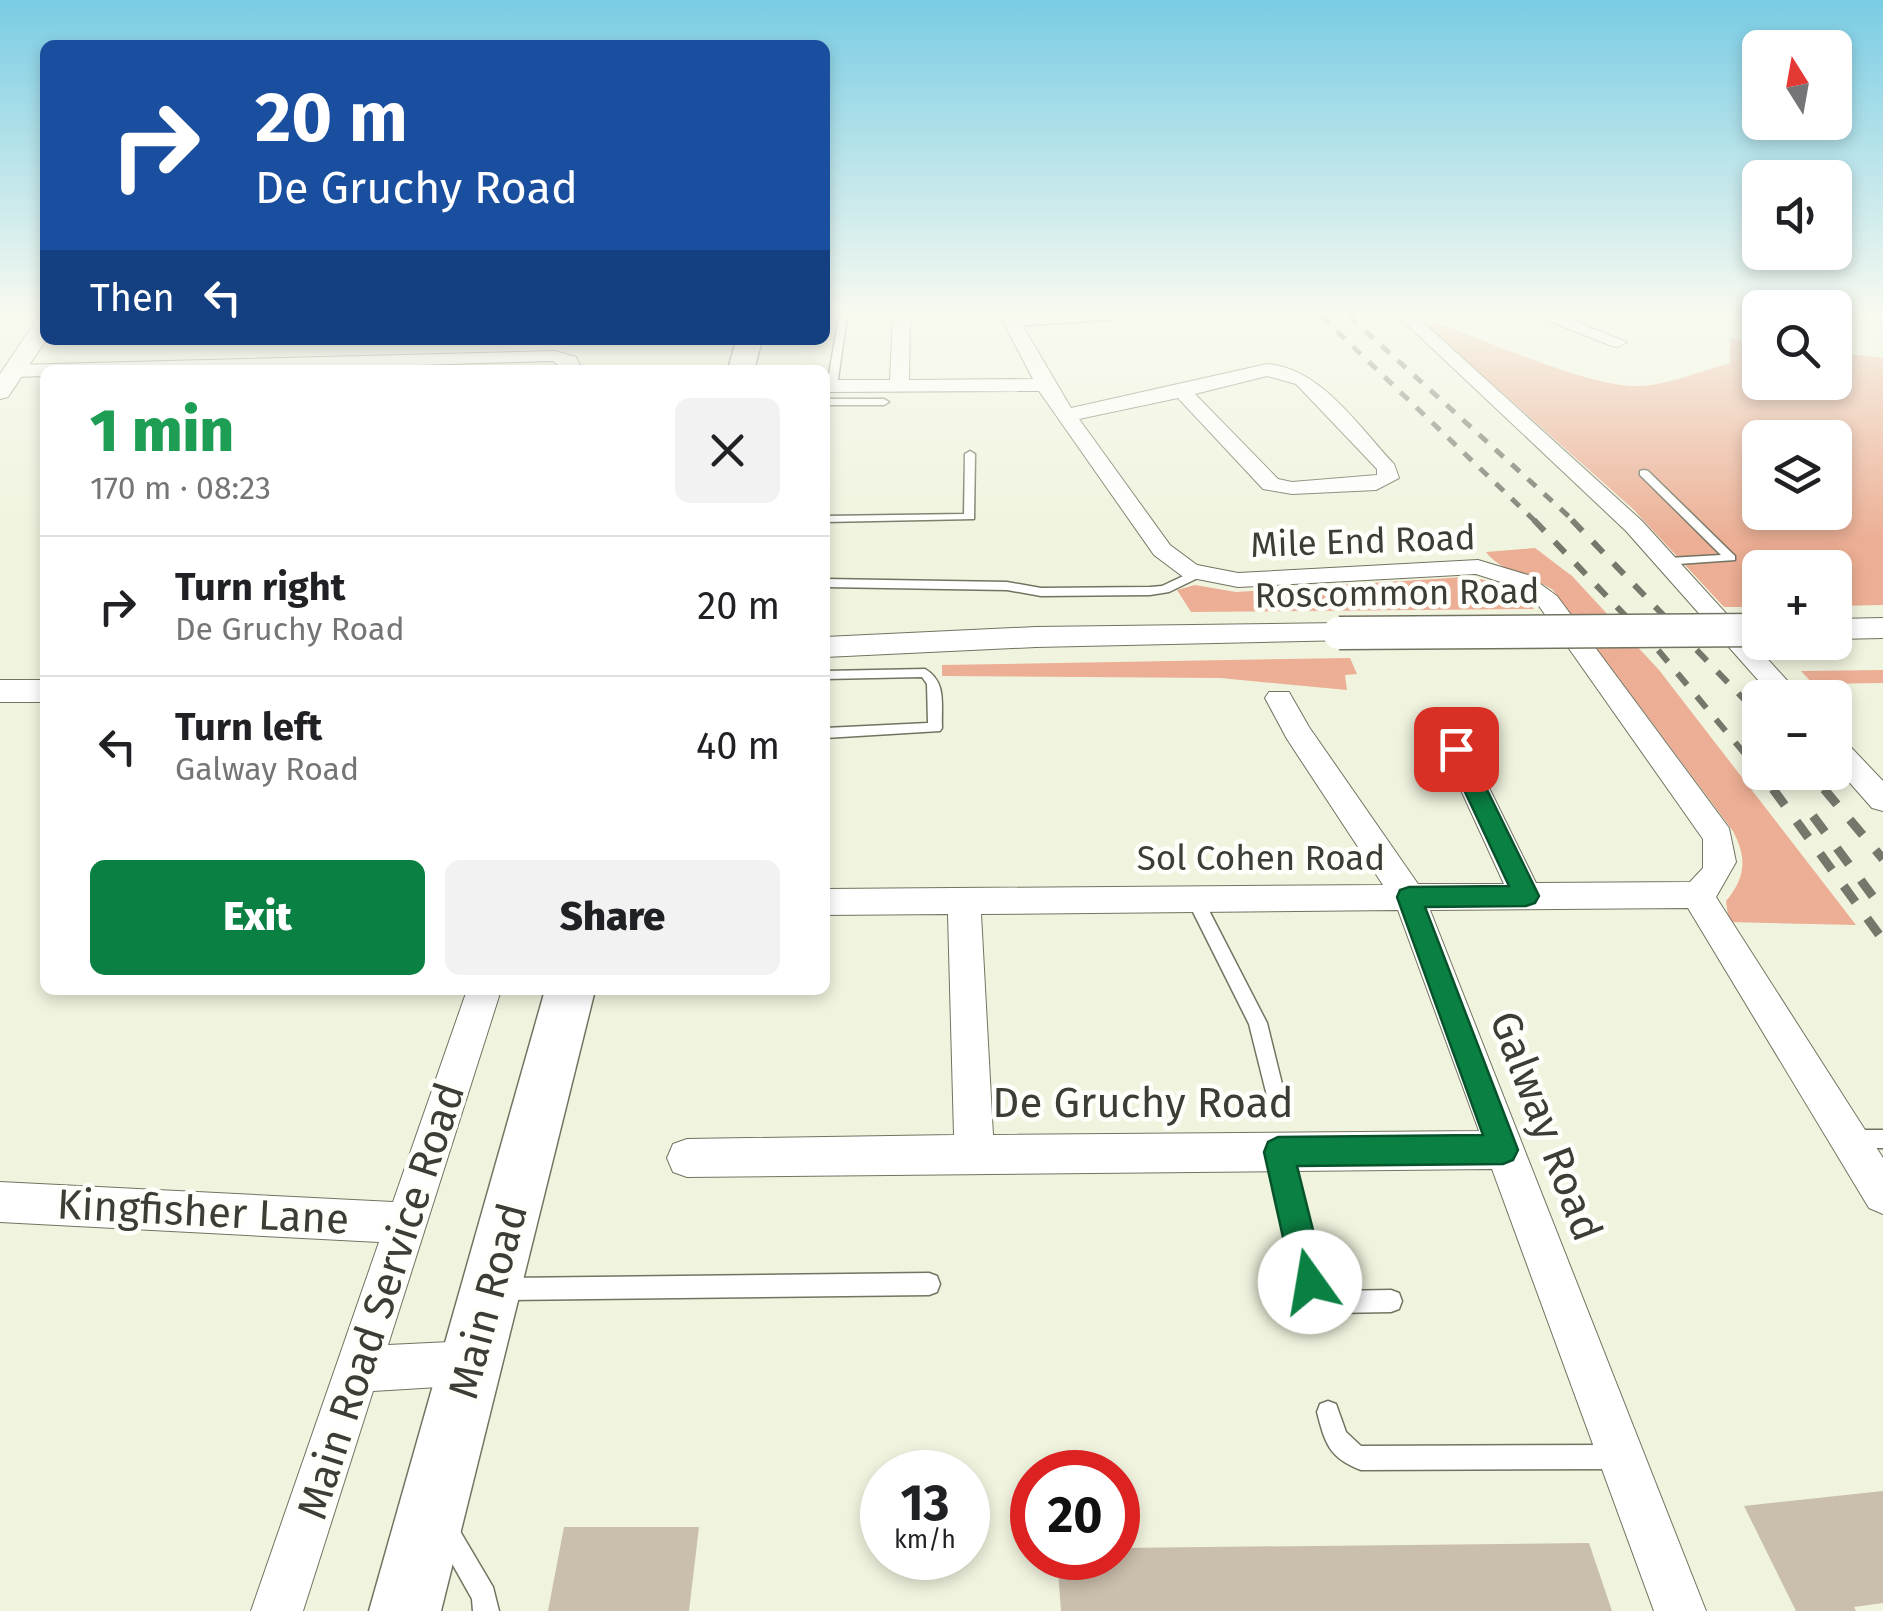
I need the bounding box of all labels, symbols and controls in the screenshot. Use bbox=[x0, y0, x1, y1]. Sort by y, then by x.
north arrow bbox=[1742, 30, 1852, 140]
map controls bbox=[1742, 30, 1852, 790]
text: 20 m bbox=[255, 76, 408, 160]
icon: right bbox=[90, 80, 220, 210]
button: sound bbox=[1742, 160, 1852, 270]
text: De Gruchy Road bbox=[255, 161, 578, 215]
icon: left bbox=[195, 270, 250, 325]
text: Then bbox=[90, 275, 175, 321]
button: search bbox=[1742, 290, 1852, 400]
text: 1 min bbox=[90, 395, 234, 467]
button: close bbox=[675, 398, 780, 503]
button: layers bbox=[1742, 420, 1852, 530]
text: 170 m · 08:23 bbox=[90, 469, 271, 507]
street label: Mile End Road bbox=[1250, 516, 1476, 566]
button: + bbox=[1742, 550, 1852, 660]
text: Turn right bbox=[175, 564, 345, 610]
street label: Roscommon Road bbox=[1254, 570, 1540, 616]
icon: right bbox=[90, 579, 145, 634]
text: 20 m bbox=[697, 583, 780, 629]
text: De Gruchy Road bbox=[175, 610, 405, 648]
button: − bbox=[1742, 680, 1852, 790]
text: Turn left bbox=[175, 704, 322, 750]
pin bbox=[1414, 707, 1499, 792]
icon: left bbox=[90, 719, 145, 774]
icon: arrive bbox=[1429, 722, 1484, 777]
text: 40 m bbox=[696, 723, 780, 769]
text: Galway Road bbox=[175, 750, 359, 788]
street label: Sol Cohen Road bbox=[1137, 837, 1385, 879]
button: Exit bbox=[90, 860, 425, 975]
button: Share bbox=[445, 860, 780, 975]
street label: Galway Road bbox=[1479, 1004, 1613, 1248]
street label: Main Road Service Road bbox=[287, 1077, 475, 1525]
street label: De Gruchy Road bbox=[992, 1078, 1294, 1128]
street label: Kingfisher Lane bbox=[56, 1179, 350, 1245]
street label: Main Road bbox=[438, 1198, 538, 1404]
position arrow bbox=[1258, 1230, 1362, 1334]
speed limit sign: 20 bbox=[1010, 1450, 1140, 1580]
text: 13 bbox=[900, 1473, 950, 1533]
text: km/h bbox=[894, 1525, 956, 1555]

